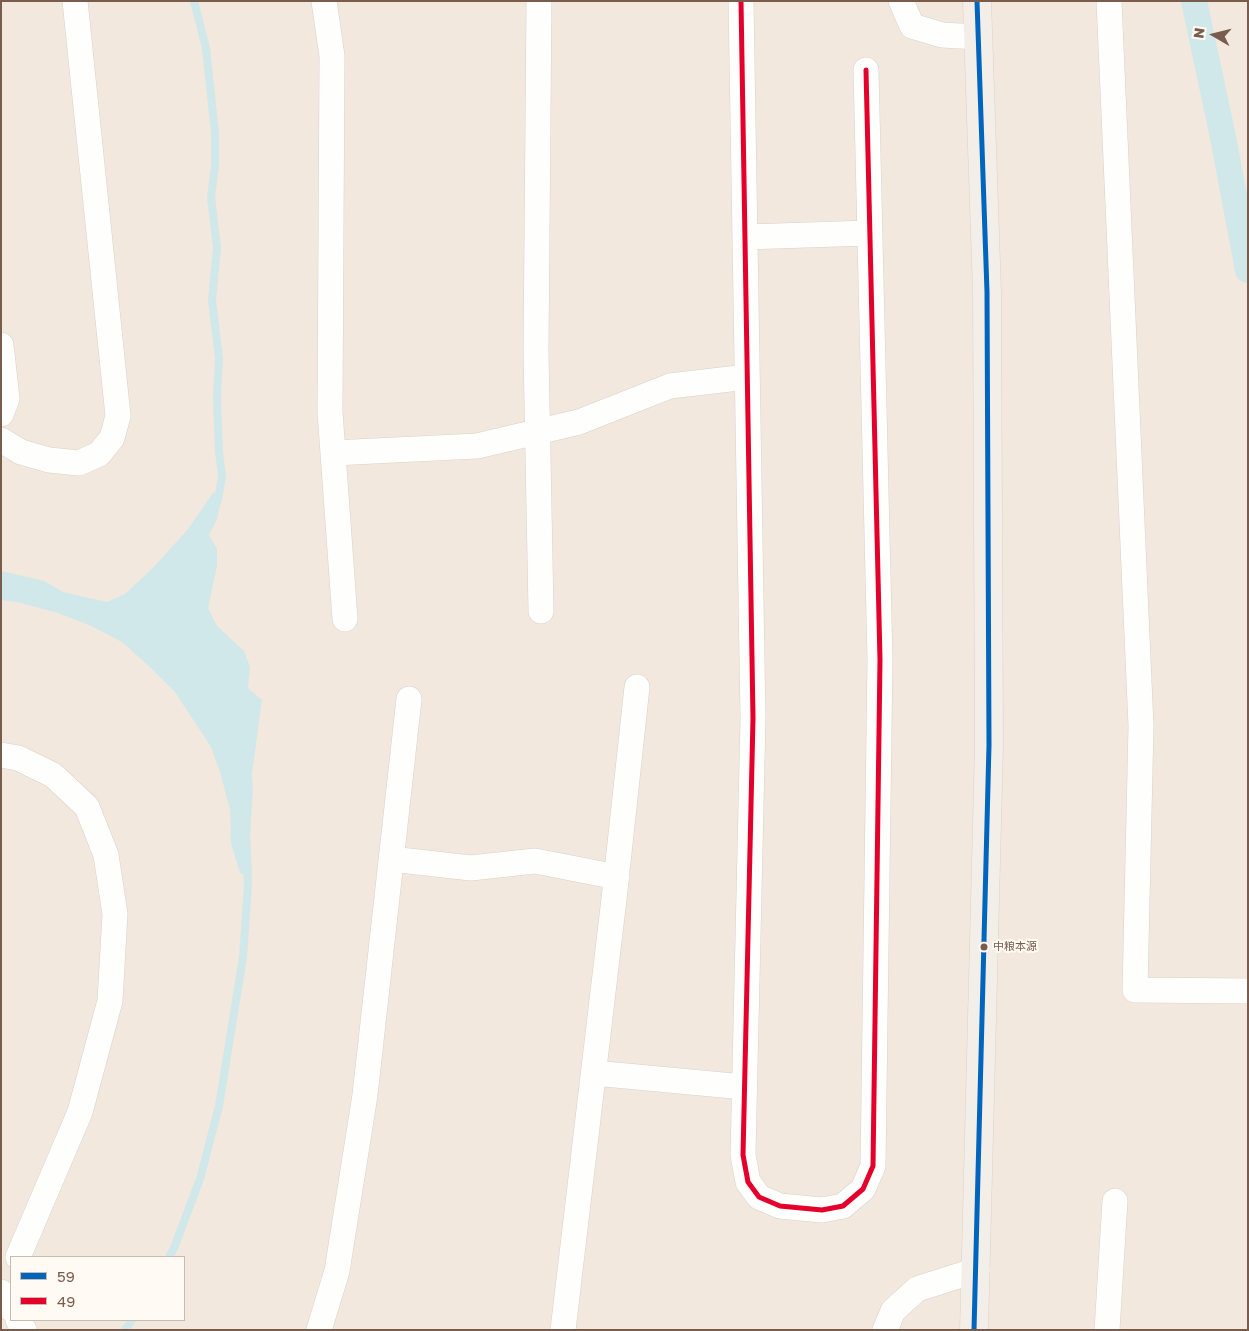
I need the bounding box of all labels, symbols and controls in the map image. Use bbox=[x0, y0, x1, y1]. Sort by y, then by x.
north arrow bbox=[1189, 10, 1239, 60]
text: N bbox=[1189, 26, 1208, 39]
place label: 中粮本源 bbox=[993, 940, 1037, 954]
marker: 中粮本源 bbox=[979, 942, 989, 952]
legend bbox=[10, 1256, 185, 1321]
text: 59 bbox=[57, 1267, 75, 1285]
text: 49 bbox=[57, 1292, 75, 1310]

